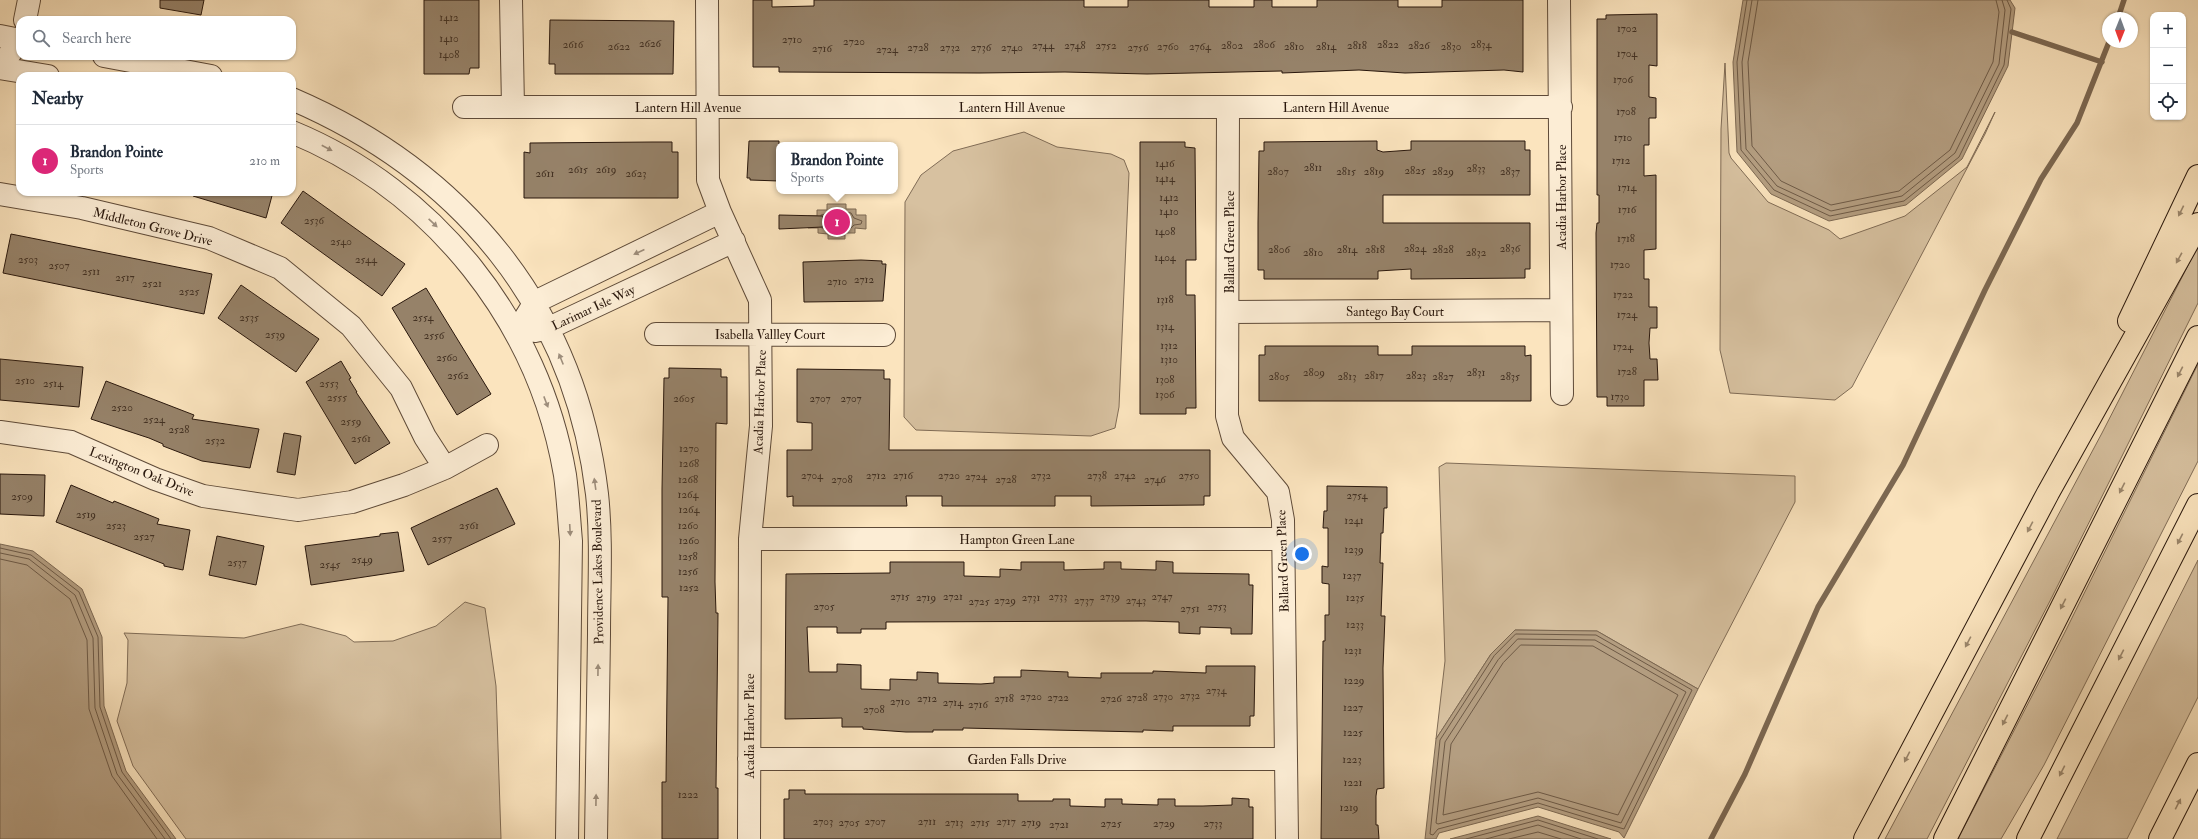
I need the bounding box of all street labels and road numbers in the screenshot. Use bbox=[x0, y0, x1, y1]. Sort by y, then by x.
street label: Lantern Hill Avenue bbox=[635, 100, 742, 116]
street label: Lantern Hill Avenue bbox=[959, 100, 1066, 116]
street label: Lantern Hill Avenue bbox=[1283, 100, 1390, 116]
street label: Acadia Harbor Place bbox=[1554, 144, 1570, 250]
street label: Ballard Green Place bbox=[1222, 190, 1238, 293]
street label: Middleton Grove Drive bbox=[91, 204, 215, 250]
street label: Larimar Isle Way bbox=[549, 281, 638, 335]
street label: Santego Bay Court bbox=[1346, 304, 1444, 321]
street label: Isabella Vallley Court bbox=[715, 327, 825, 344]
street label: Acadia Harbor Place bbox=[750, 349, 770, 456]
street label: Lexington Oak Drive bbox=[87, 444, 197, 500]
street label: Providence Lakes Boulevard bbox=[589, 499, 607, 645]
street label: Ballard Green Place bbox=[1273, 509, 1293, 613]
street label: Hampton Green Lane bbox=[959, 532, 1075, 549]
street label: Acadia Harbor Place bbox=[742, 673, 758, 779]
street label: Garden Falls Drive bbox=[967, 752, 1067, 768]

